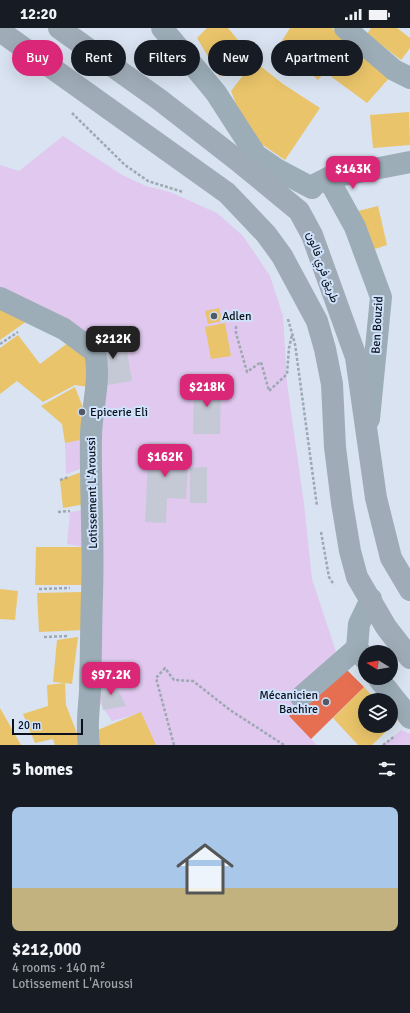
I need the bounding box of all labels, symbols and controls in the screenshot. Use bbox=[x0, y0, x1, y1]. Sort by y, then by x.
text: 12:20 bbox=[20, 5, 57, 23]
chip: Buy bbox=[12, 40, 63, 76]
chip: Rent bbox=[71, 40, 126, 76]
chip: Filters bbox=[134, 40, 200, 76]
chip: New bbox=[208, 40, 263, 76]
chip: Apartment bbox=[271, 40, 363, 76]
pin: $143K bbox=[325, 156, 381, 190]
text: $143K bbox=[335, 161, 371, 177]
street label: طريق فري فالون bbox=[301, 229, 342, 306]
street label: Ben Bouzid bbox=[369, 296, 386, 354]
place label: Adlen bbox=[222, 309, 252, 324]
marker: Adlen bbox=[209, 311, 219, 321]
pin: $212K bbox=[85, 326, 141, 360]
text: $212K bbox=[95, 331, 131, 347]
pin: $218K bbox=[179, 374, 235, 408]
text: $218K bbox=[189, 379, 225, 395]
place label: Epicerie Eli bbox=[90, 405, 148, 420]
marker: Epicerie Eli bbox=[77, 407, 87, 417]
street label: Lotissement L'Aroussi bbox=[84, 437, 101, 549]
pin: $162K bbox=[137, 444, 193, 478]
text: $162K bbox=[147, 449, 183, 465]
north arrow bbox=[358, 645, 398, 685]
map controls bbox=[358, 645, 398, 733]
pin: $97.2K bbox=[78, 662, 144, 696]
text: $97.2K bbox=[91, 667, 131, 683]
place label: Mécanicien Bachire bbox=[259, 688, 318, 717]
button: layers bbox=[358, 693, 398, 733]
marker: Mécanicien Bachire bbox=[321, 697, 331, 707]
scale bar bbox=[12, 717, 83, 736]
text: 20 m bbox=[18, 719, 41, 732]
icon: filters bbox=[376, 758, 398, 780]
text: 5 homes bbox=[12, 759, 73, 780]
icon: home bbox=[169, 833, 241, 905]
text: $212,000 bbox=[12, 939, 81, 960]
text: 4 rooms · 140 m² bbox=[12, 960, 105, 976]
text: Lotissement L'Aroussi bbox=[12, 976, 133, 992]

